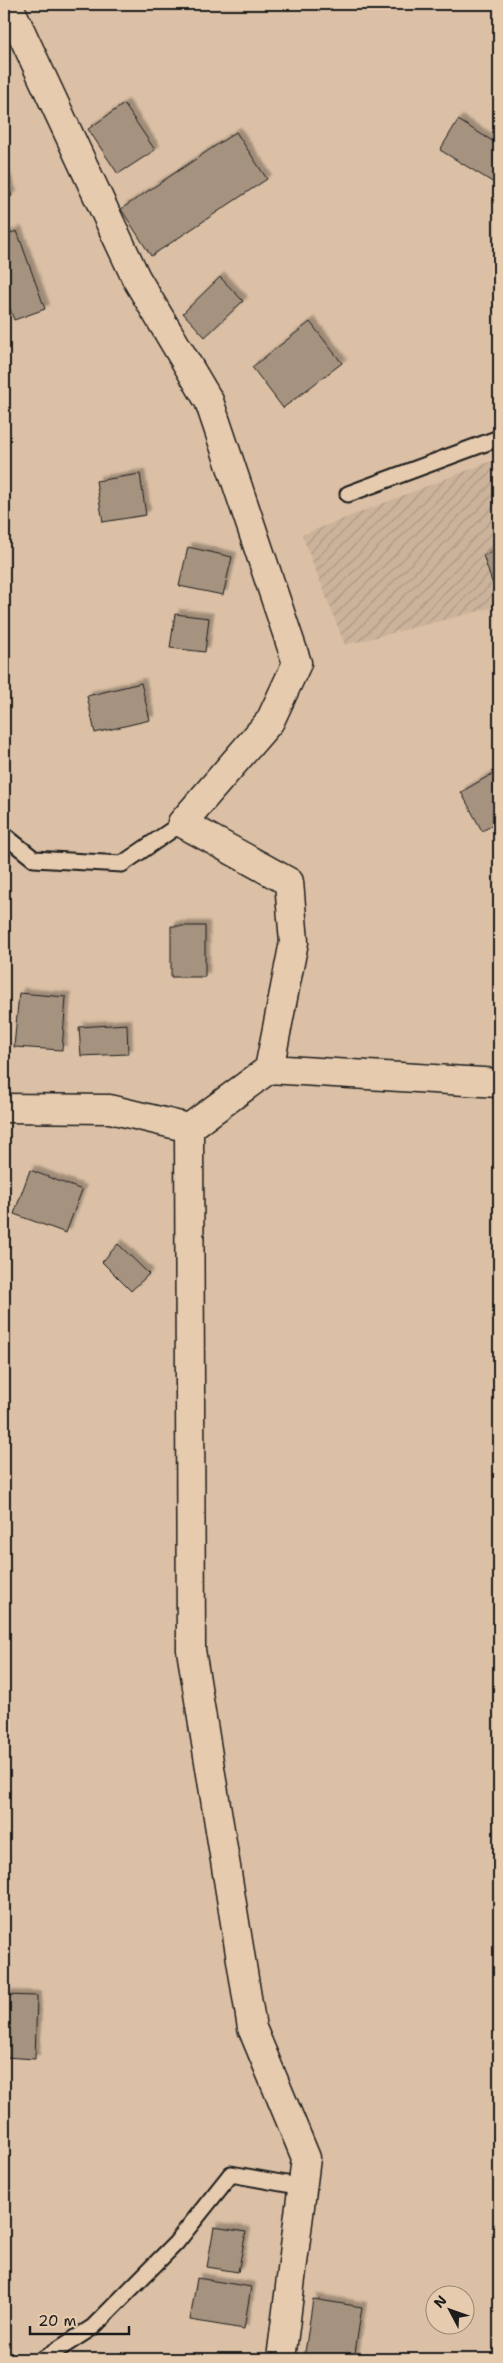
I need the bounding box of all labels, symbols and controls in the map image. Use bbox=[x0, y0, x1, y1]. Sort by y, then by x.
north arrow bbox=[426, 2286, 476, 2336]
text: N bbox=[430, 2291, 451, 2312]
scale bar bbox=[30, 2303, 129, 2335]
text: 20 m bbox=[38, 2311, 77, 2331]

